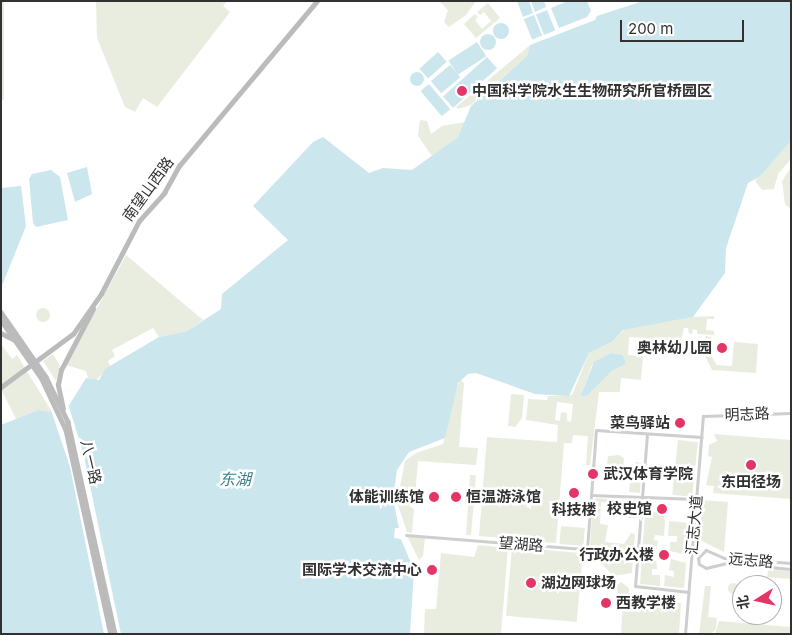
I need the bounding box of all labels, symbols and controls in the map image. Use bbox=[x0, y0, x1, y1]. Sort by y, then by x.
scale bar bbox=[622, 10, 746, 42]
text: 200 m bbox=[628, 19, 673, 38]
place label: 中国科学院水生生物研究所官桥园区 bbox=[472, 82, 712, 100]
marker: 中国科学院水生生物研究所官桥园区 bbox=[456, 85, 468, 97]
street label: 南望山西路 bbox=[119, 153, 177, 225]
place label: 奥林幼儿园 bbox=[637, 339, 712, 357]
marker: 奥林幼儿园 bbox=[716, 342, 728, 354]
street label: 明志路 bbox=[724, 404, 770, 424]
place label: 菜鸟驿站 bbox=[610, 414, 670, 432]
marker: 菜鸟驿站 bbox=[674, 417, 686, 429]
street label: 八一路 bbox=[77, 438, 105, 486]
marker: 东田径场 bbox=[745, 459, 757, 471]
place label: 武汉体育学院 bbox=[603, 465, 693, 483]
marker: 武汉体育学院 bbox=[587, 468, 599, 480]
water label: 东湖 bbox=[219, 469, 251, 489]
place label: 东田径场 bbox=[721, 473, 781, 491]
marker: 科技楼 bbox=[568, 487, 580, 499]
place label: 体能训练馆 bbox=[349, 488, 424, 506]
place label: 恒温游泳馆 bbox=[466, 488, 541, 506]
marker: 体能训练馆 bbox=[428, 491, 440, 503]
marker: 恒温游泳馆 bbox=[450, 491, 462, 503]
street label: 汇志大道 bbox=[682, 494, 706, 556]
place label: 校史馆 bbox=[607, 500, 652, 518]
place label: 科技楼 bbox=[552, 501, 596, 519]
marker: 校史馆 bbox=[656, 503, 668, 515]
street label: 望湖路 bbox=[498, 533, 544, 555]
place label: 行政办公楼 bbox=[579, 546, 654, 564]
marker: 行政办公楼 bbox=[658, 549, 670, 561]
street label: 远志路 bbox=[728, 549, 774, 571]
place label: 国际学术交流中心 bbox=[302, 561, 422, 579]
marker: 国际学术交流中心 bbox=[426, 564, 438, 576]
place label: 湖边网球场 bbox=[541, 574, 616, 592]
north arrow bbox=[732, 575, 782, 625]
marker: 湖边网球场 bbox=[525, 577, 537, 589]
place label: 西教学楼 bbox=[616, 594, 676, 612]
text: 北 bbox=[733, 594, 752, 611]
marker: 西教学楼 bbox=[600, 597, 612, 609]

